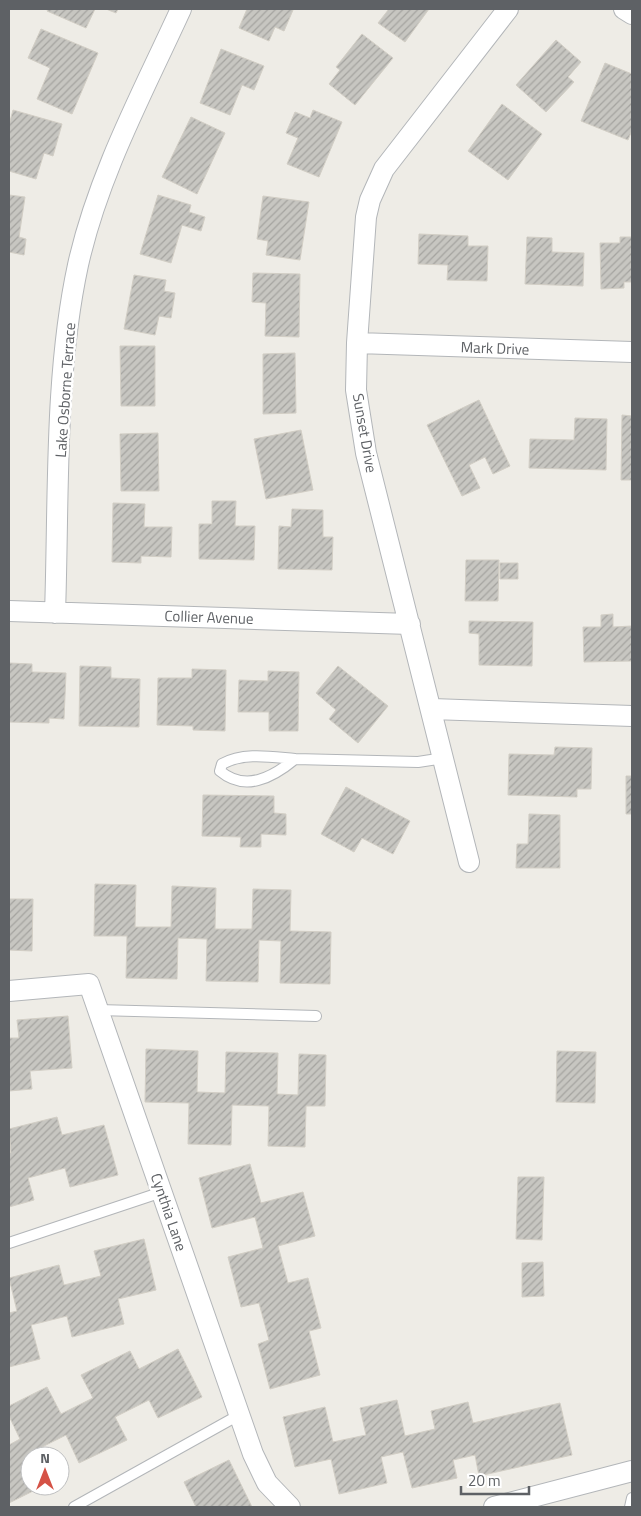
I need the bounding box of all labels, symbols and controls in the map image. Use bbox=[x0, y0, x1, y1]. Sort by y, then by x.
street label: Lake Osborne Terrace bbox=[49, 322, 81, 458]
street label: Mark Drive bbox=[460, 335, 530, 361]
street label: Sunset Drive bbox=[347, 392, 383, 474]
street label: Collier Avenue bbox=[164, 604, 254, 630]
street label: Cynthia Lane bbox=[145, 1170, 193, 1254]
north arrow bbox=[20, 1446, 70, 1496]
text: N bbox=[40, 1447, 50, 1468]
scale bar bbox=[461, 1464, 528, 1496]
text: 20 m bbox=[468, 1469, 501, 1492]

